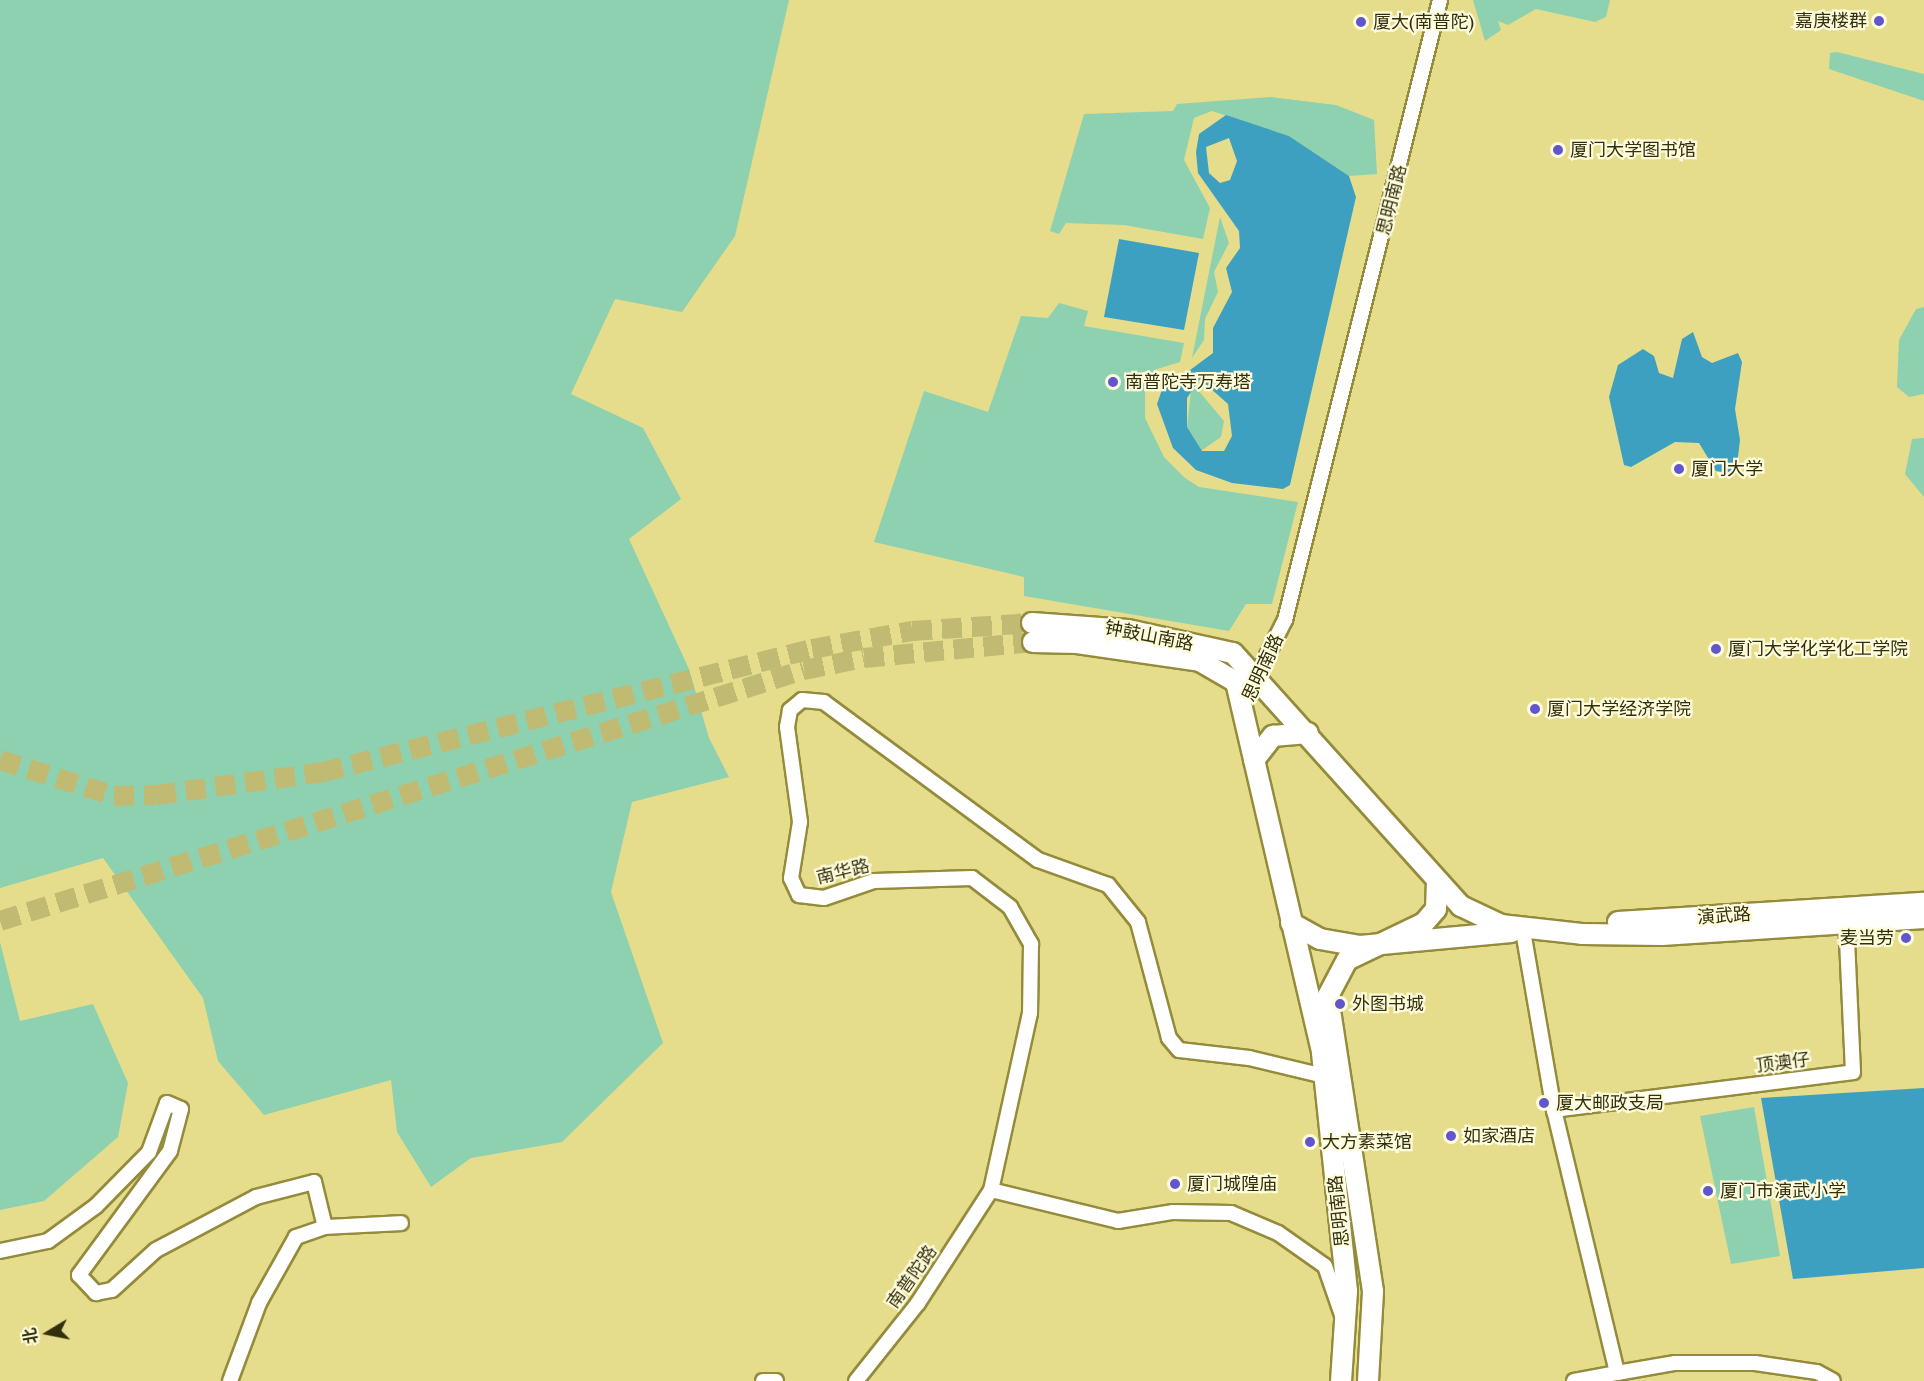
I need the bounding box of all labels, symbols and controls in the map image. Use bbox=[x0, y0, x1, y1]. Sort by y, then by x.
place label: 嘉庚楼群 bbox=[1795, 10, 1867, 32]
place label: 厦大(南普陀) bbox=[1373, 11, 1474, 33]
marker: 嘉庚楼群 bbox=[1872, 14, 1886, 28]
marker: 厦大(南普陀) bbox=[1354, 15, 1368, 29]
place label: 厦门大学图书馆 bbox=[1570, 139, 1696, 161]
marker: 厦门大学图书馆 bbox=[1551, 143, 1565, 157]
street label: 思明南路 bbox=[1373, 162, 1411, 238]
place label: 南普陀寺万寿塔 bbox=[1125, 371, 1251, 393]
marker: 南普陀寺万寿塔 bbox=[1106, 375, 1120, 389]
place label: 厦门大学 bbox=[1691, 458, 1763, 480]
marker: 厦门大学 bbox=[1672, 462, 1686, 476]
street label: 钟鼓山南路 bbox=[1103, 617, 1195, 655]
street label: 思明南路 bbox=[1238, 631, 1288, 705]
place label: 厦门大学化学化工学院 bbox=[1728, 638, 1908, 660]
marker: 厦门大学化学化工学院 bbox=[1709, 642, 1723, 656]
place label: 厦门大学经济学院 bbox=[1547, 698, 1691, 720]
marker: 厦门大学经济学院 bbox=[1528, 702, 1542, 716]
street label: 南华路 bbox=[814, 855, 872, 889]
street label: 演武路 bbox=[1696, 903, 1752, 929]
place label: 麦当劳 bbox=[1840, 927, 1894, 949]
marker: 麦当劳 bbox=[1899, 931, 1913, 945]
place label: 外图书城 bbox=[1352, 993, 1424, 1015]
marker: 外图书城 bbox=[1333, 997, 1347, 1011]
street label: 顶澳仔 bbox=[1755, 1049, 1811, 1077]
place label: 厦大邮政支局 bbox=[1556, 1092, 1664, 1114]
marker: 厦大邮政支局 bbox=[1537, 1096, 1551, 1110]
place label: 如家酒店 bbox=[1463, 1125, 1535, 1147]
marker: 如家酒店 bbox=[1444, 1129, 1458, 1143]
place label: 大方素菜馆 bbox=[1322, 1131, 1412, 1153]
marker: 大方素菜馆 bbox=[1303, 1135, 1317, 1149]
place label: 厦门城隍庙 bbox=[1187, 1173, 1277, 1195]
street label: 思明南路 bbox=[1324, 1174, 1354, 1248]
marker: 厦门城隍庙 bbox=[1168, 1177, 1182, 1191]
place label: 厦门市演武小学 bbox=[1720, 1180, 1846, 1202]
marker: 厦门市演武小学 bbox=[1701, 1184, 1715, 1198]
street label: 南普陀路 bbox=[883, 1241, 941, 1313]
north arrow bbox=[18, 1303, 78, 1363]
text: 北 bbox=[19, 1327, 42, 1346]

